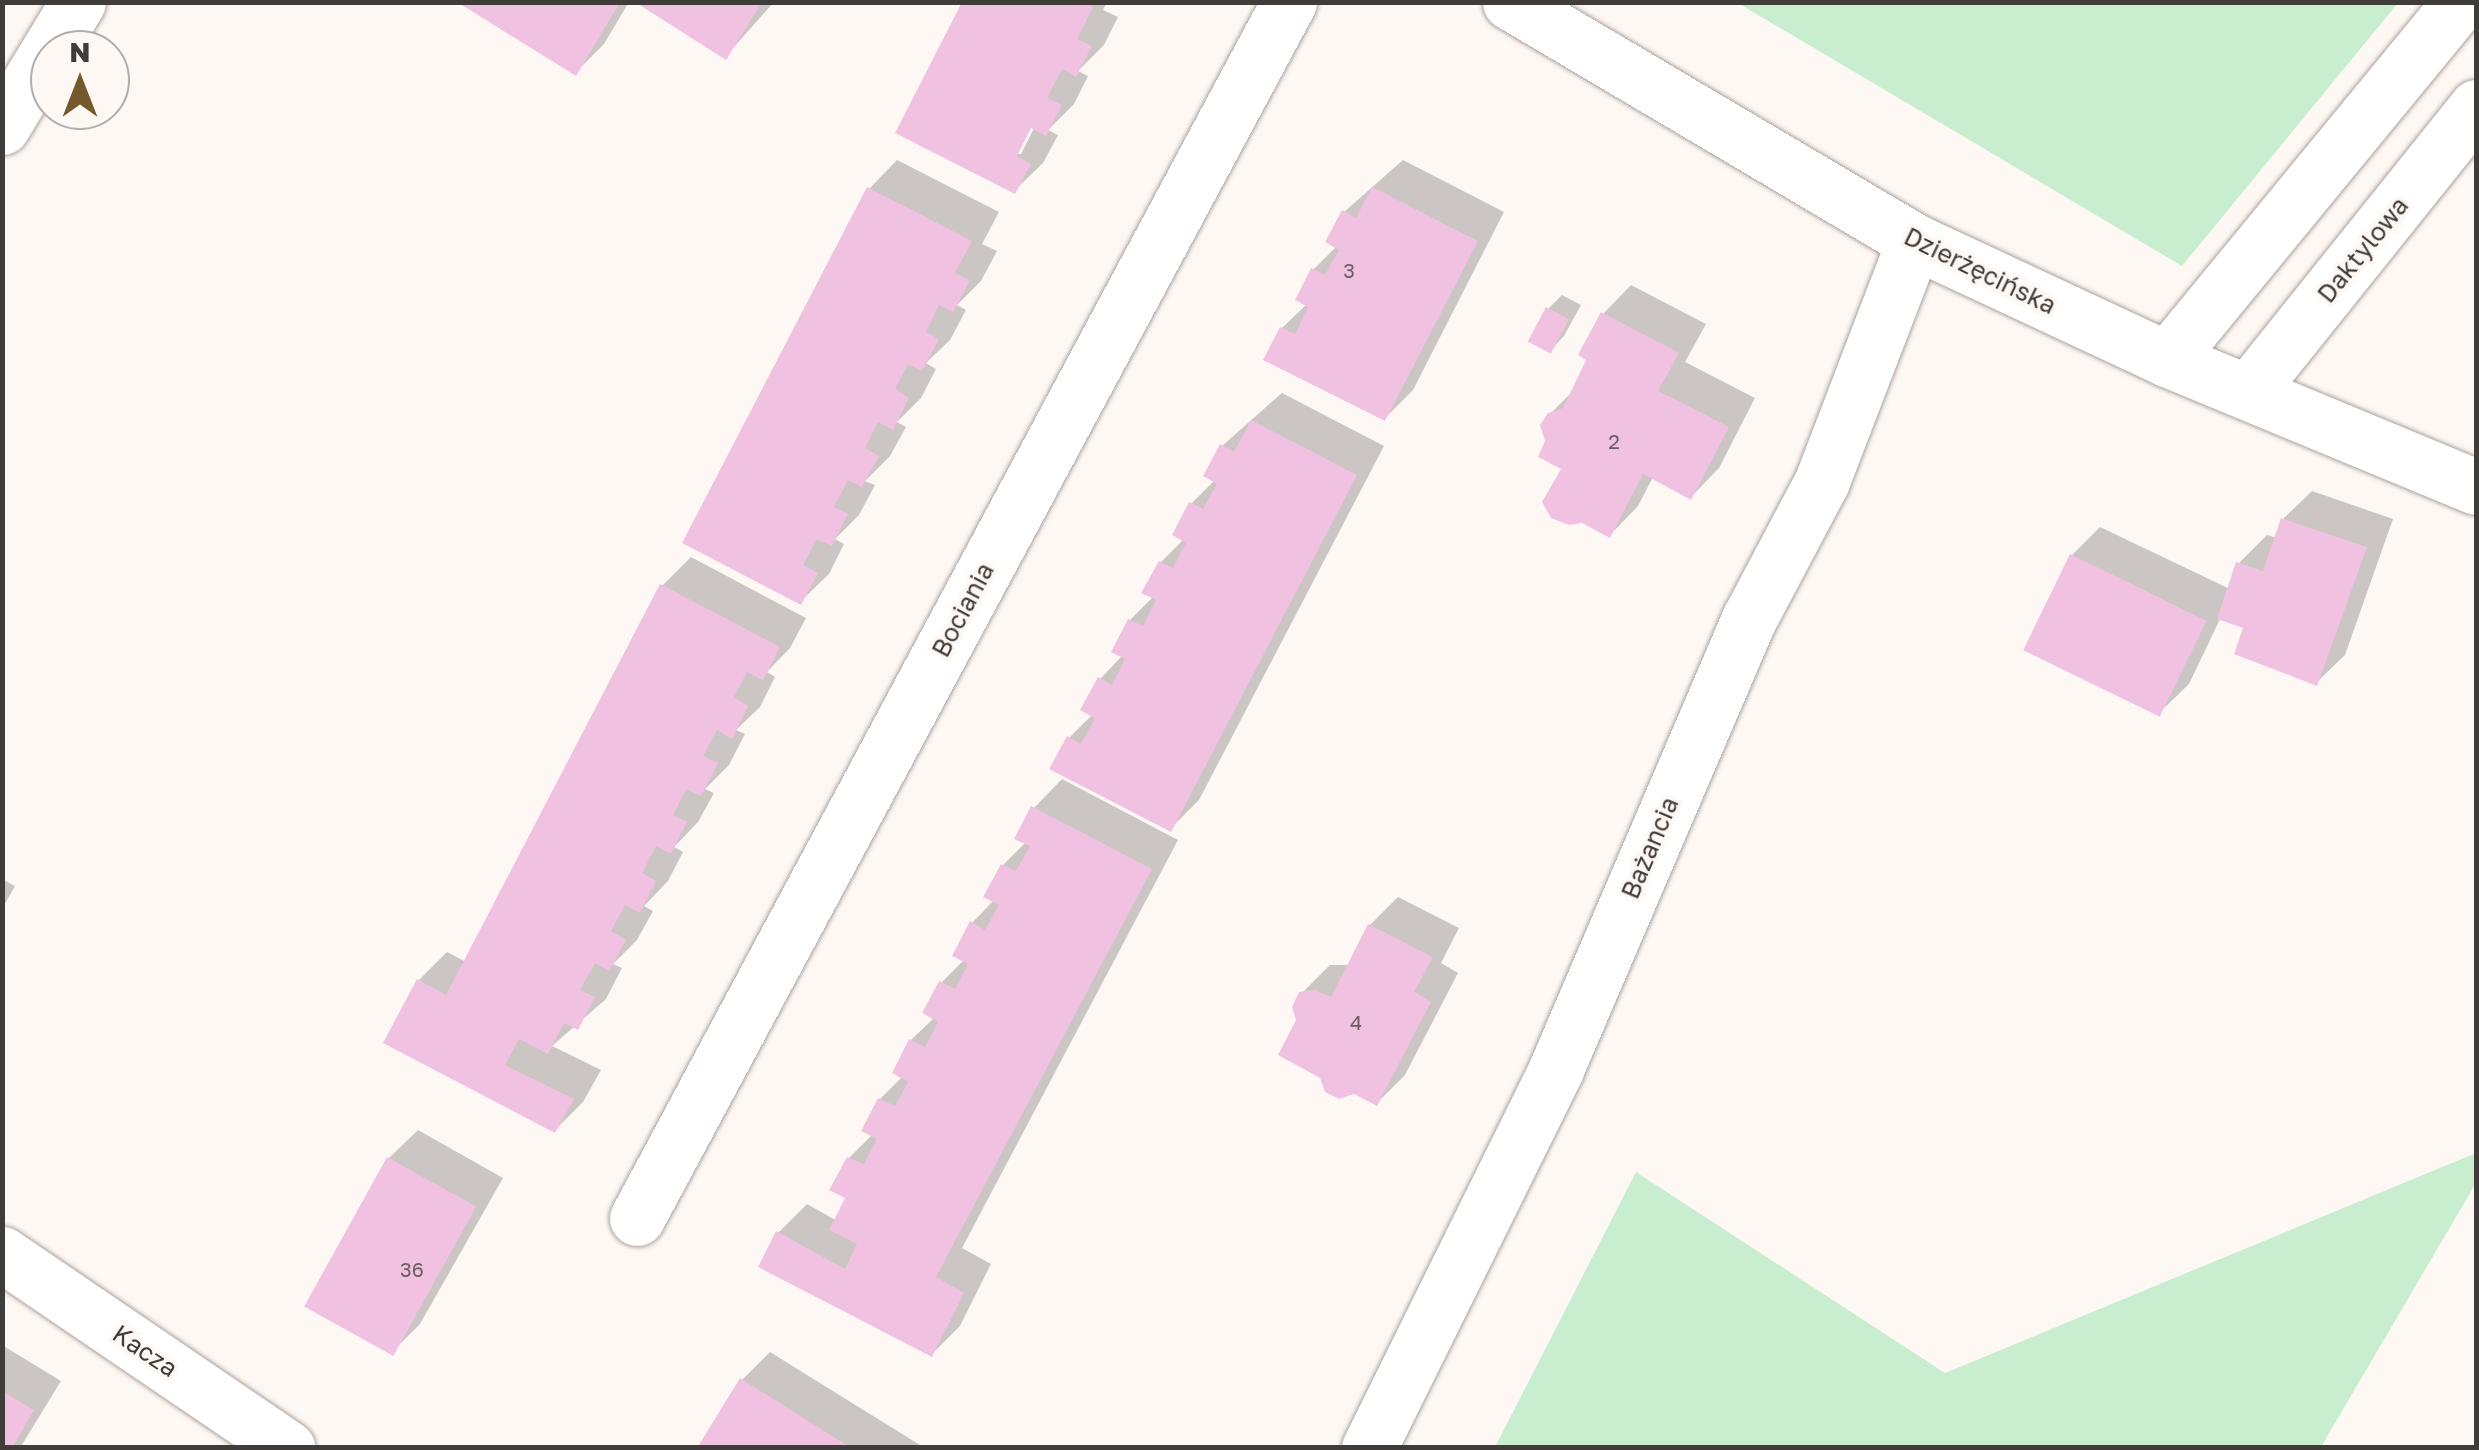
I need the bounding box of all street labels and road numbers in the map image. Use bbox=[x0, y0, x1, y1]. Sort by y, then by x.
street label: Daktylowa bbox=[2311, 191, 2415, 309]
street label: Dzierżęcińska bbox=[1899, 221, 2061, 321]
street label: Bociania bbox=[926, 558, 1000, 662]
street label: Bażancia bbox=[1615, 793, 1685, 903]
street label: Kacza bbox=[107, 1319, 183, 1383]

